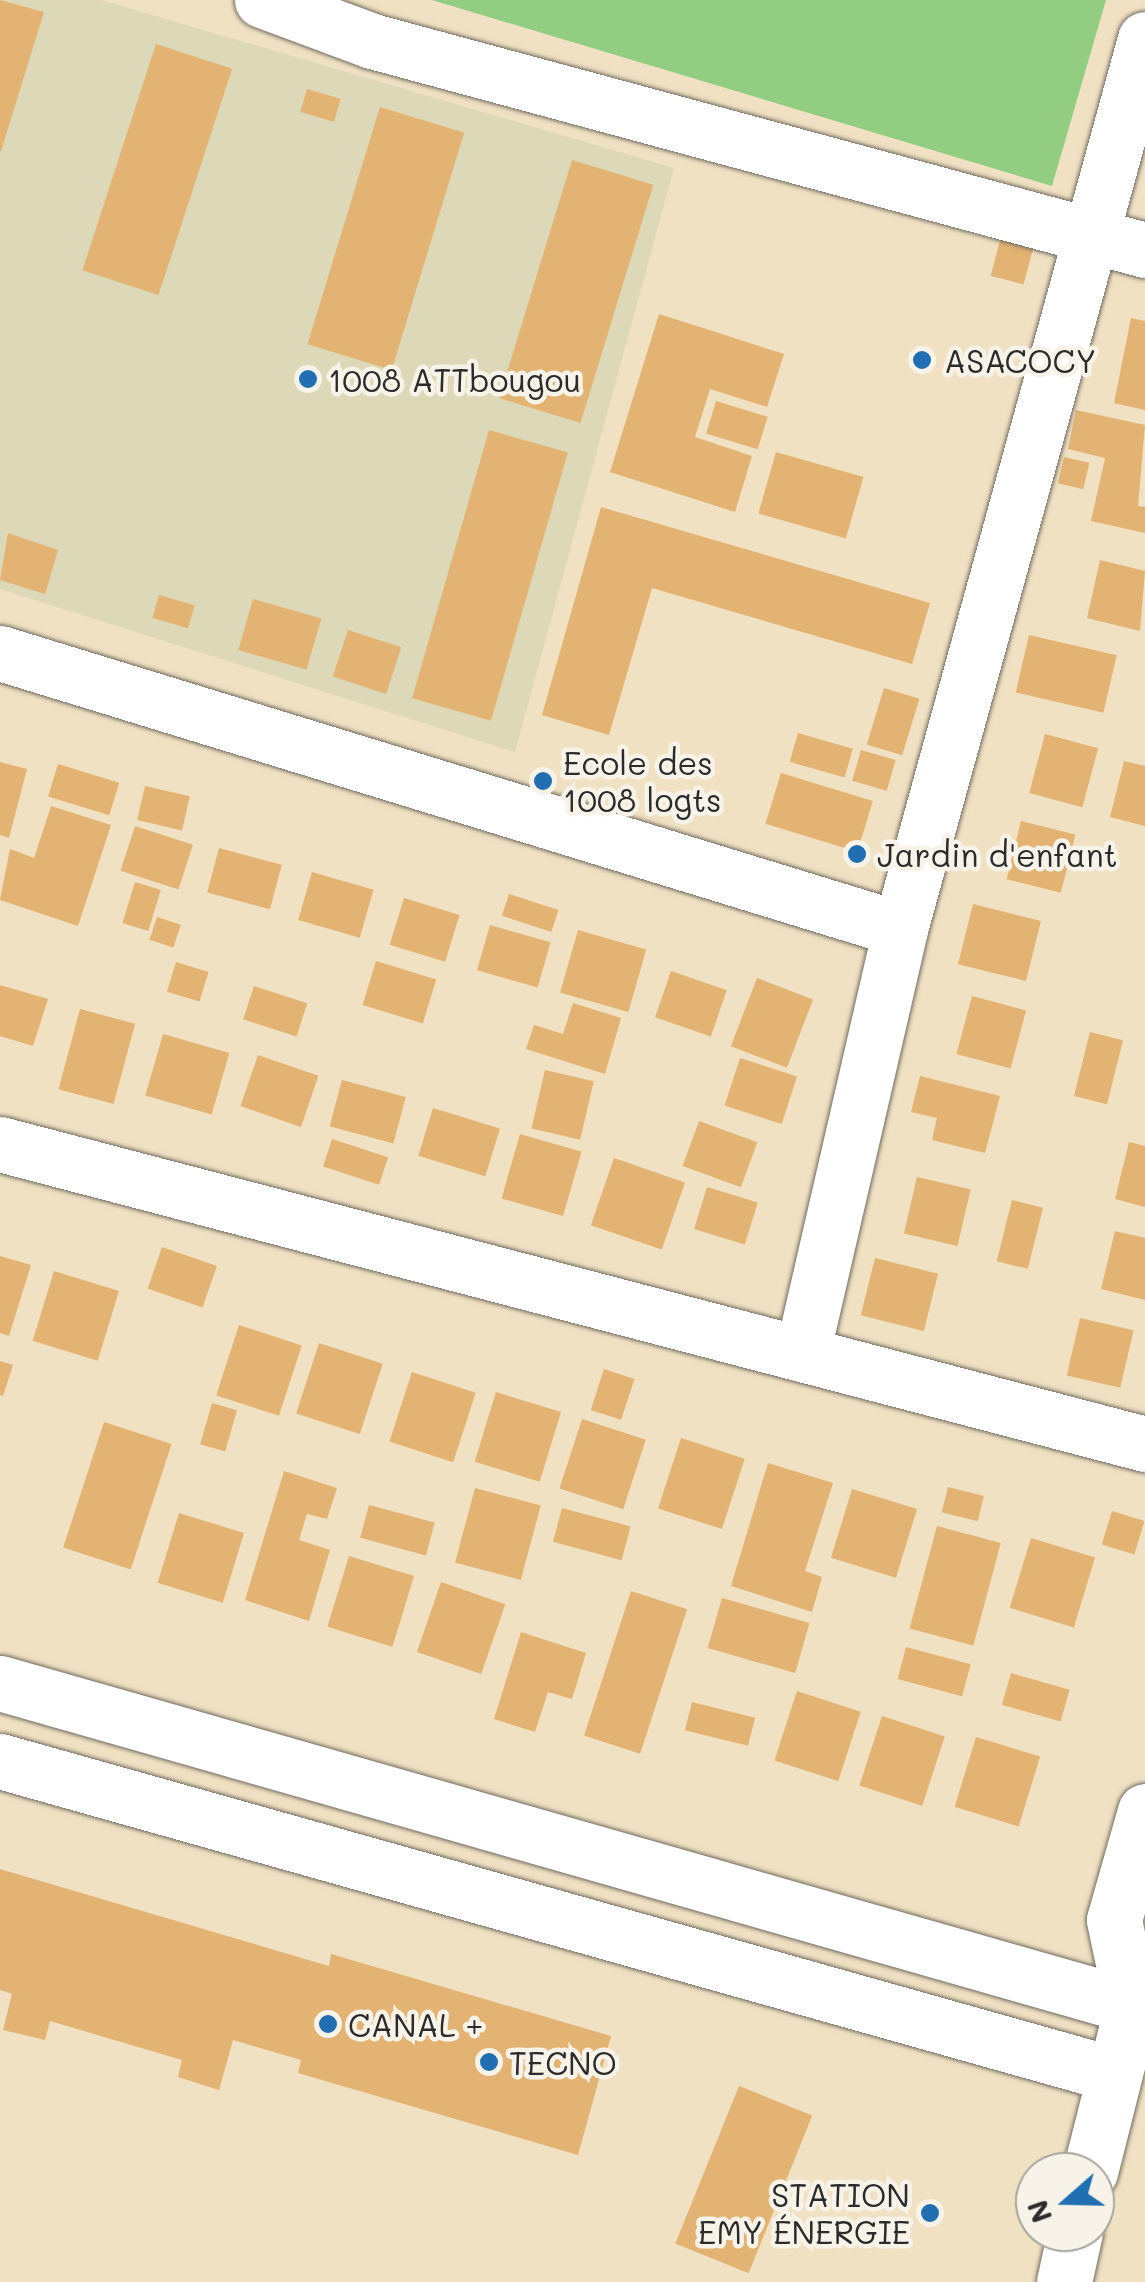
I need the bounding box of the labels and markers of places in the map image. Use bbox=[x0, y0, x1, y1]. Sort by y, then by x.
place label: ASACOCY bbox=[944, 341, 1096, 379]
marker: ASACOCY bbox=[909, 347, 935, 373]
place label: 1008 ATTbougou bbox=[328, 360, 581, 398]
marker: 1008 ATTbougou bbox=[297, 368, 319, 390]
place label: Ecole des 1008 logts bbox=[563, 744, 722, 819]
marker: Ecole des 1008 logts bbox=[532, 770, 554, 792]
place label: Jardin d'enfant bbox=[877, 835, 1118, 873]
marker: Jardin d'enfant bbox=[846, 843, 868, 865]
place label: CANAL + bbox=[348, 2005, 483, 2043]
marker: CANAL + bbox=[317, 2013, 339, 2035]
place label: TECNO bbox=[509, 2043, 617, 2081]
marker: TECNO bbox=[478, 2051, 500, 2073]
place label: STATION EMY ÉNERGIE bbox=[698, 2176, 910, 2251]
marker: STATION EMY ÉNERGIE bbox=[919, 2202, 941, 2224]

